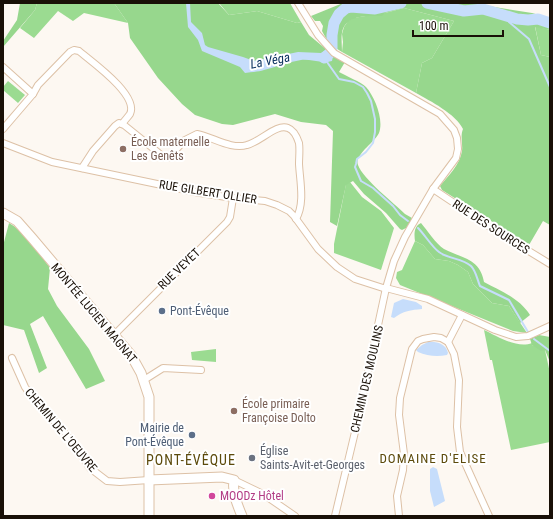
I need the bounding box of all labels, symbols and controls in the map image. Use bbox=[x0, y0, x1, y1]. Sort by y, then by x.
scale bar bbox=[413, 12, 503, 38]
text: 100 m bbox=[419, 19, 449, 33]
water label: La Véga bbox=[249, 49, 291, 72]
place label: École maternelle Les Genêts bbox=[131, 134, 210, 163]
marker: École maternelle Les Genêts bbox=[118, 144, 128, 154]
street label: RUE GILBERT OLLIER bbox=[158, 177, 258, 207]
street label: RUE DES SOURCES bbox=[450, 197, 532, 257]
street label: RUE VEYET bbox=[155, 246, 203, 292]
street label: MONTÉE LUCIEN MAGNAT bbox=[48, 260, 141, 366]
place label: Pont-Évêque bbox=[170, 303, 229, 318]
marker: Pont-Évêque bbox=[157, 306, 167, 316]
street label: CHEMIN DES MOULINS bbox=[348, 324, 386, 434]
street label: CHEMIN DE L'OEUVRE bbox=[22, 385, 100, 475]
place label: École primaire Françoise Dolto bbox=[242, 396, 316, 425]
marker: École primaire Françoise Dolto bbox=[229, 406, 239, 416]
place label: Mairie de Pont-Évêque bbox=[125, 421, 184, 449]
marker: Mairie de Pont-Évêque bbox=[187, 430, 197, 440]
place label: Église Saints-Avit-et-Georges bbox=[260, 443, 365, 472]
district label: PONT-ÉVÊQUE bbox=[146, 451, 236, 468]
district label: DOMAINE D'ELISE bbox=[379, 451, 487, 466]
marker: Église Saints-Avit-et-Georges bbox=[247, 453, 257, 463]
place label: MOODz Hôtel bbox=[220, 489, 284, 503]
marker: MOODz Hôtel bbox=[207, 491, 217, 501]

